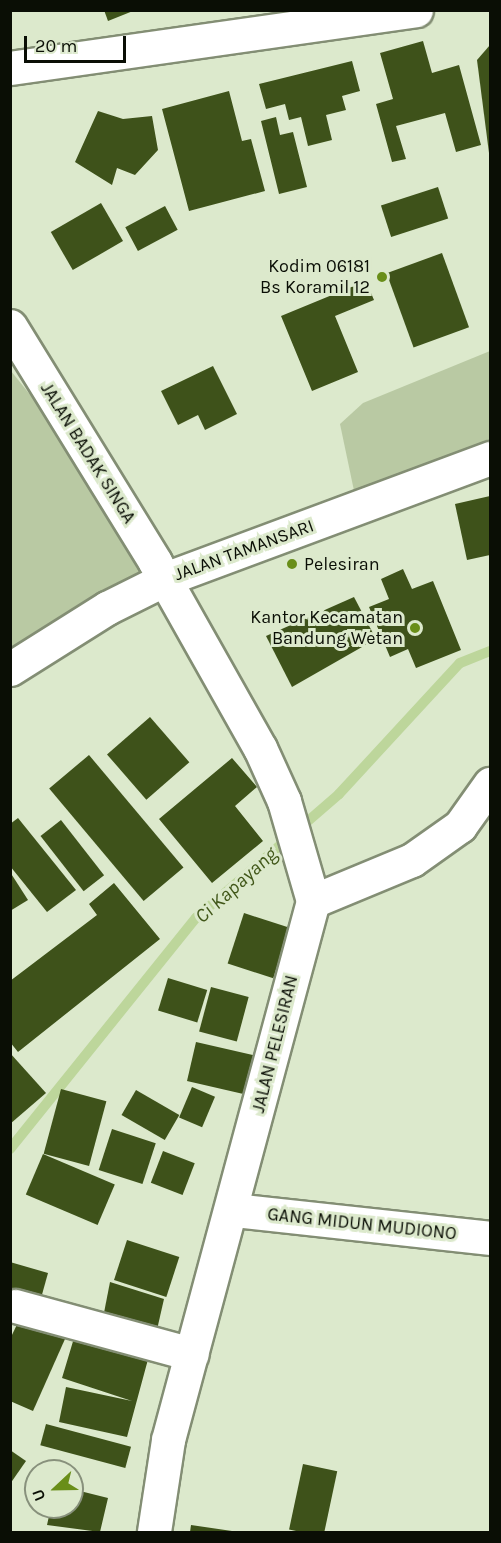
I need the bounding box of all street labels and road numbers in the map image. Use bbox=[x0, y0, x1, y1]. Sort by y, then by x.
street label: JALAN BADAK SINGA bbox=[36, 379, 140, 527]
street label: JALAN TAMANSARI bbox=[171, 515, 317, 585]
street label: JALAN PELESIRAN bbox=[247, 973, 303, 1115]
street label: GANG MIDUN MUDIONO bbox=[266, 1203, 458, 1245]

